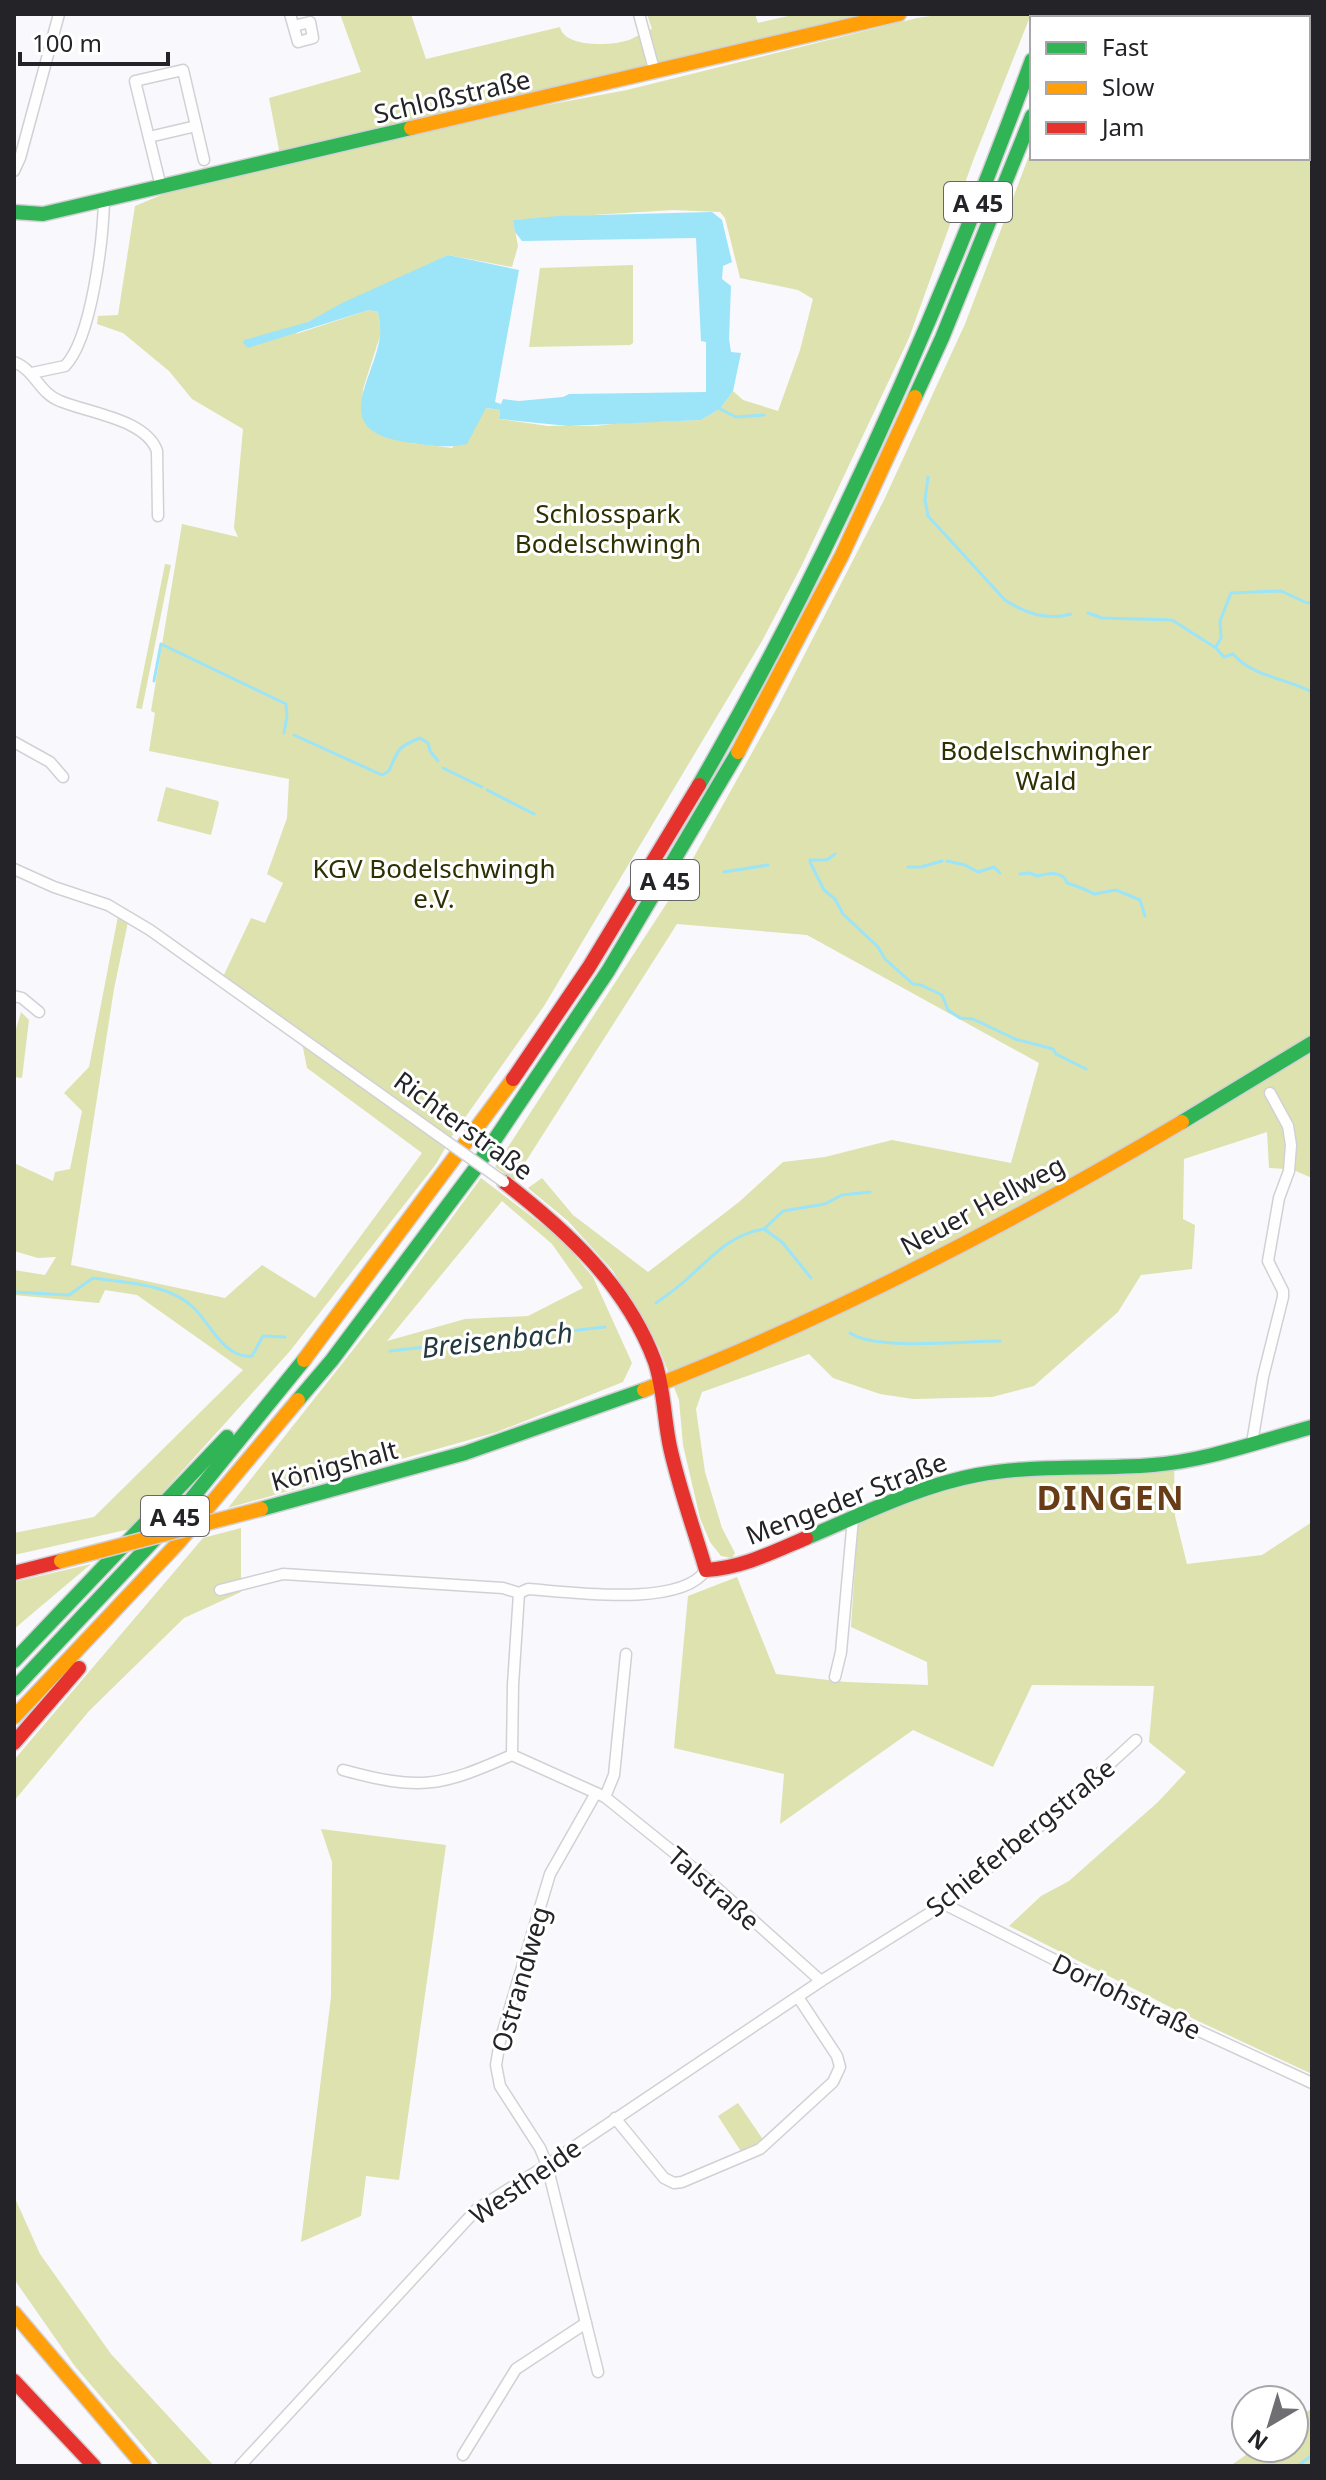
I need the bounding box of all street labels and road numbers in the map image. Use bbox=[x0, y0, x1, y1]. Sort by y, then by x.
street label: Schloßstraße bbox=[370, 61, 534, 131]
road number: A 45 bbox=[944, 182, 1012, 222]
road number: A 45 bbox=[631, 860, 699, 900]
street label: Richterstraße bbox=[387, 1062, 541, 1188]
street label: Neuer Hellweg bbox=[894, 1147, 1070, 1263]
street label: Königshalt bbox=[267, 1431, 401, 1499]
street label: Mengeder Straße bbox=[740, 1443, 952, 1553]
road number: A 45 bbox=[141, 1496, 209, 1536]
street label: Schieferbergstraße bbox=[918, 1750, 1122, 1924]
street label: Talstraße bbox=[660, 1838, 768, 1938]
street label: Ostrandweg bbox=[482, 1902, 558, 2056]
street label: Dorlohstraße bbox=[1046, 1944, 1208, 2048]
street label: Westheide bbox=[462, 2129, 588, 2233]

